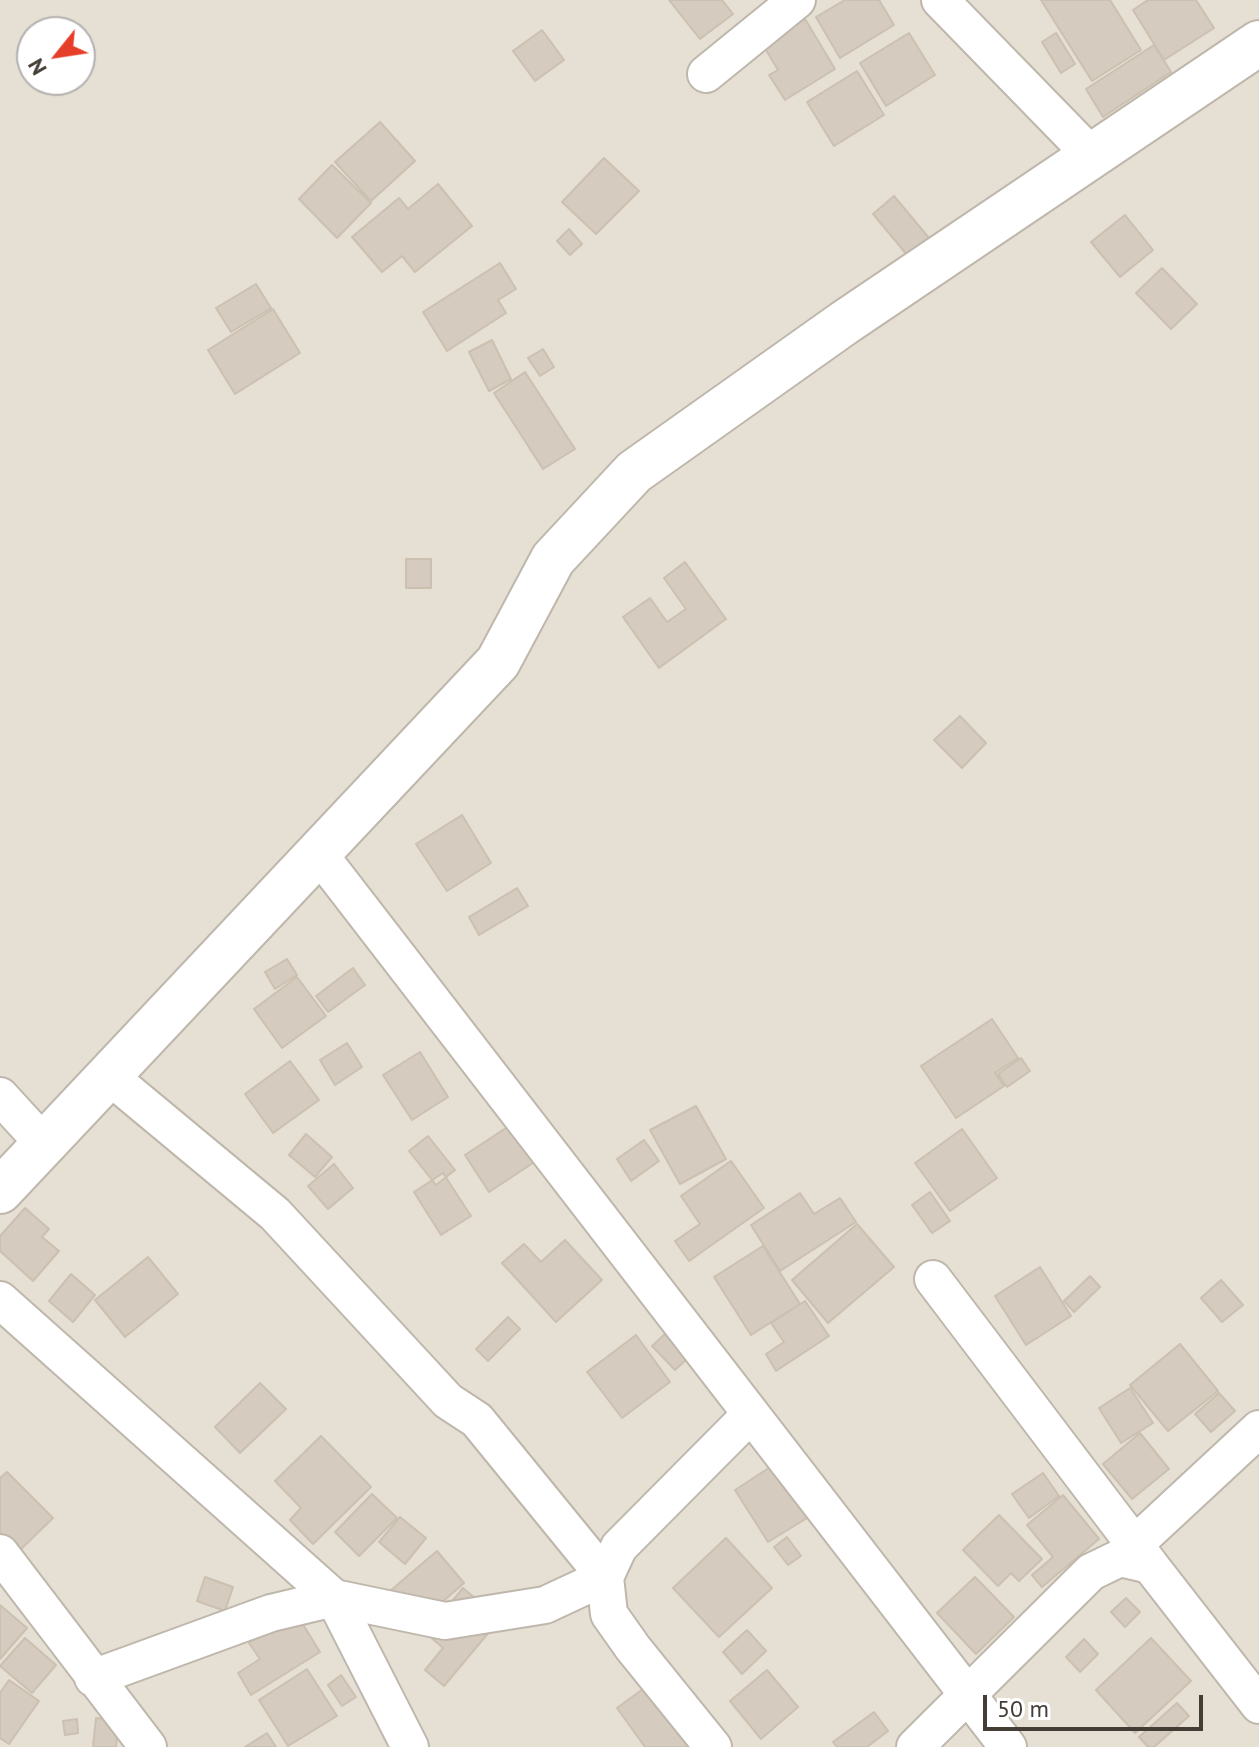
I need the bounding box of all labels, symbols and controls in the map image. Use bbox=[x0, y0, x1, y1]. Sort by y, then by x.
north arrow bbox=[16, 16, 96, 96]
text: N bbox=[21, 54, 53, 80]
scale bar bbox=[987, 1679, 1207, 1729]
text: 50 m bbox=[997, 1693, 1049, 1724]

